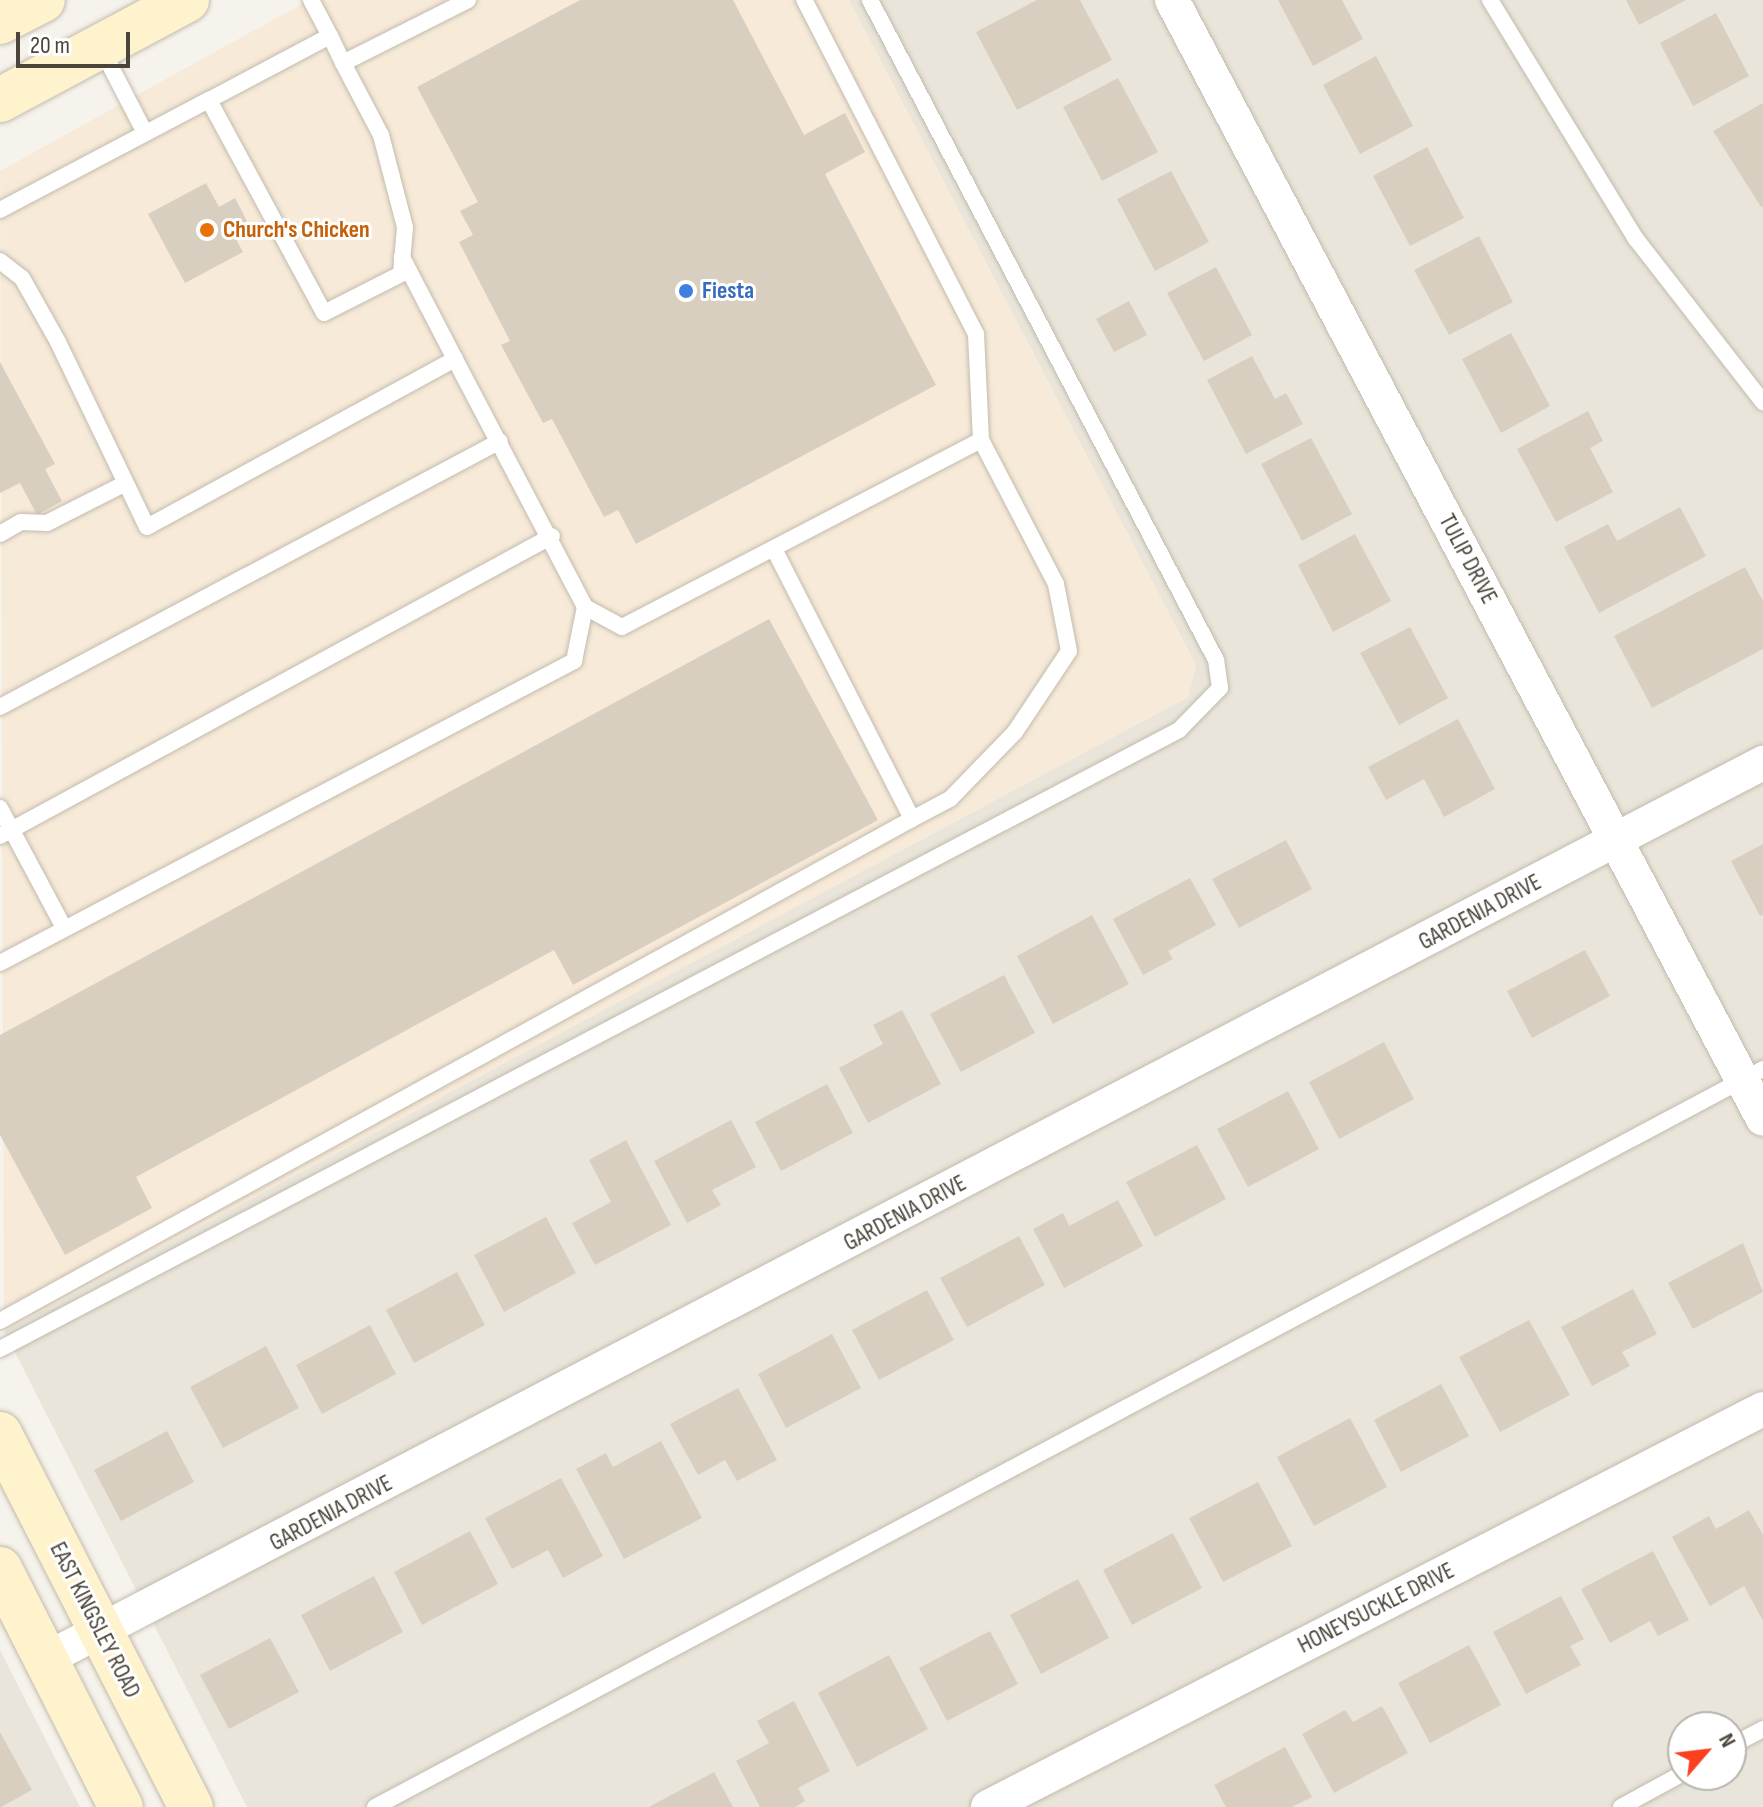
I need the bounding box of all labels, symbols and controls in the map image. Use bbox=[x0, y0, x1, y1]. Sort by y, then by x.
scale bar bbox=[20, 16, 134, 66]
text: 20 m bbox=[30, 31, 70, 60]
place label: Church's Chicken bbox=[223, 216, 370, 244]
marker: Church's Chicken bbox=[198, 221, 216, 239]
place label: Fiesta bbox=[702, 277, 754, 305]
marker: Fiesta bbox=[677, 282, 695, 300]
street label: TULIP DRIVE bbox=[1432, 509, 1504, 609]
street label: GARDENIA DRIVE bbox=[1414, 868, 1546, 956]
street label: GARDENIA DRIVE bbox=[839, 1169, 971, 1257]
street label: GARDENIA DRIVE bbox=[265, 1469, 397, 1557]
street label: EAST KINGSLEY ROAD bbox=[43, 1537, 147, 1703]
street label: HONEYSUCKLE DRIVE bbox=[1293, 1556, 1459, 1660]
north arrow bbox=[1667, 1711, 1747, 1791]
text: N bbox=[1712, 1729, 1742, 1752]

